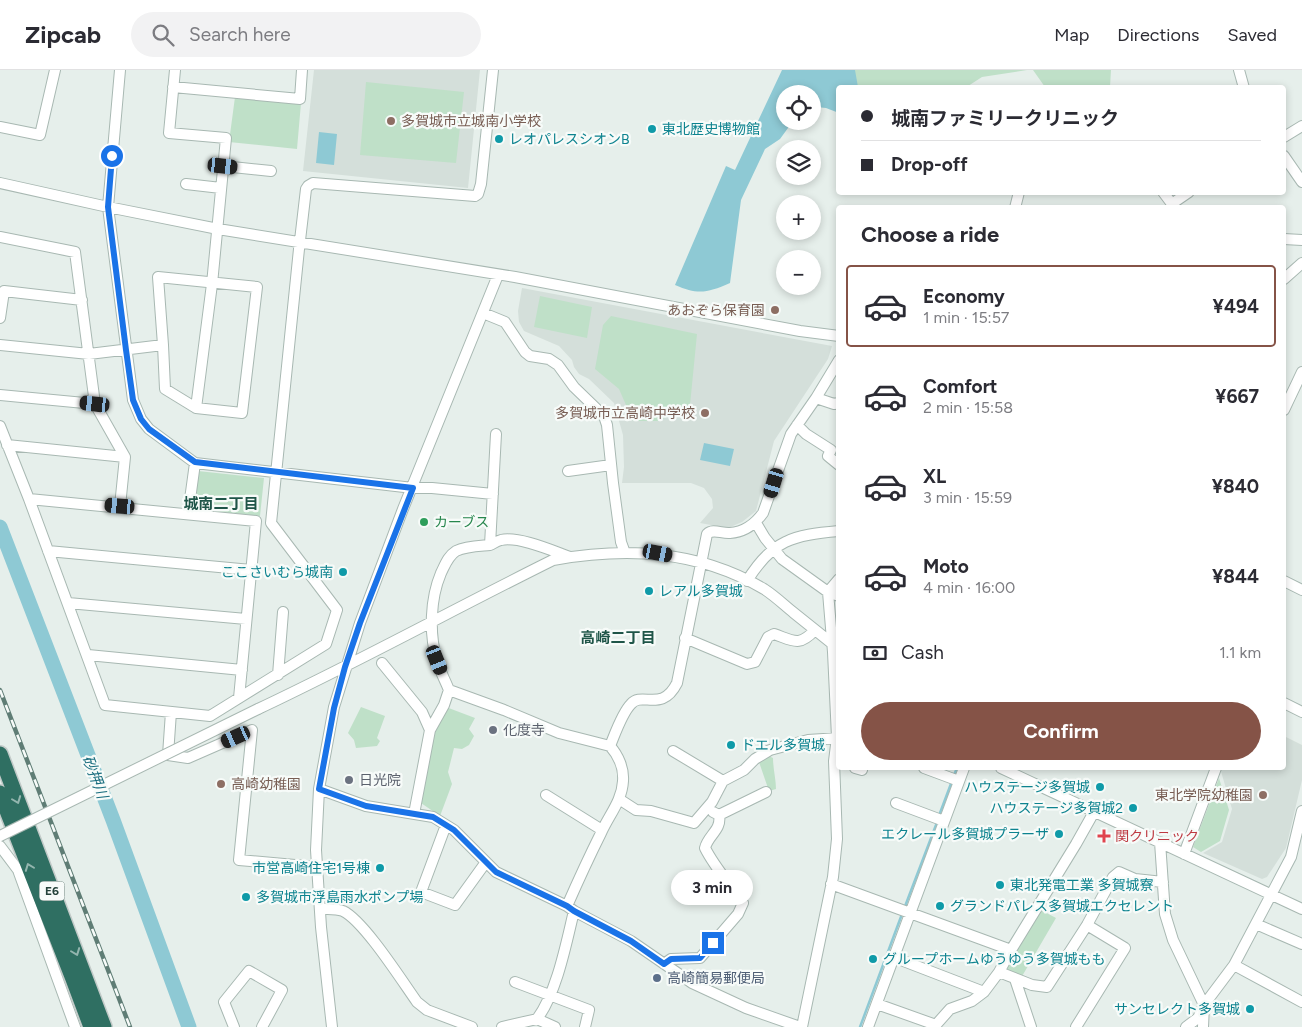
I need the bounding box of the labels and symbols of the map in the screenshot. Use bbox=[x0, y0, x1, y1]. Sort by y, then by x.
place label: 多賀城市立城南小学校 bbox=[401, 113, 541, 130]
marker: 多賀城市立城南小学校 bbox=[385, 115, 397, 127]
place label: 東北歴史博物館 bbox=[662, 121, 760, 138]
marker: 東北歴史博物館 bbox=[646, 123, 658, 135]
place label: レオパレスシオンB bbox=[509, 131, 630, 148]
marker: レオパレスシオンB bbox=[493, 133, 505, 145]
route start bbox=[101, 145, 123, 167]
car bbox=[207, 157, 238, 175]
place label: あおぞら保育園 bbox=[667, 302, 765, 319]
marker: あおぞら保育園 bbox=[769, 304, 781, 316]
car bbox=[79, 395, 110, 413]
place label: 多賀城市立高崎中学校 bbox=[555, 405, 695, 422]
marker: 多賀城市立高崎中学校 bbox=[699, 407, 711, 419]
car bbox=[762, 466, 785, 500]
district label: 城南二丁目 bbox=[183, 495, 259, 513]
car bbox=[104, 497, 135, 515]
place label: カーブス bbox=[434, 514, 489, 531]
marker: カーブス bbox=[418, 516, 430, 528]
car bbox=[641, 543, 674, 563]
place label: ここさいむら城南 bbox=[221, 564, 333, 581]
marker: ここさいむら城南 bbox=[337, 566, 349, 578]
place label: レアル多賀城 bbox=[659, 583, 743, 600]
marker: レアル多賀城 bbox=[643, 585, 655, 597]
district label: 高崎二丁目 bbox=[580, 629, 656, 647]
car bbox=[424, 643, 449, 677]
place label: 化度寺 bbox=[503, 722, 545, 739]
car bbox=[219, 724, 252, 750]
marker: 化度寺 bbox=[487, 724, 499, 736]
place label: ドエル多賀城 bbox=[741, 737, 825, 754]
marker: ドエル多賀城 bbox=[725, 739, 737, 751]
water label: 砂押川 bbox=[79, 753, 112, 803]
place label: 日光院 bbox=[359, 772, 401, 789]
marker: 日光院 bbox=[343, 774, 355, 786]
place label: 高崎幼稚園 bbox=[231, 776, 301, 793]
marker: 高崎幼稚園 bbox=[215, 778, 227, 790]
place label: ハウステージ多賀城 bbox=[964, 779, 1090, 796]
marker: ハウステージ多賀城 bbox=[1094, 781, 1106, 793]
place label: 東北学院幼稚園 bbox=[1155, 787, 1253, 804]
marker: 東北学院幼稚園 bbox=[1257, 789, 1269, 801]
one-way arrow bbox=[11, 795, 21, 804]
place label: ハウステージ多賀城2 bbox=[989, 800, 1123, 817]
marker: ハウステージ多賀城2 bbox=[1127, 802, 1139, 814]
place label: エクレール多賀城プラーザ bbox=[881, 826, 1049, 843]
marker: エクレール多賀城プラーザ bbox=[1053, 828, 1065, 840]
place label: 関クリニック bbox=[1115, 828, 1199, 845]
marker: 関クリニック bbox=[1097, 829, 1111, 843]
place label: 市営高崎住宅1号棟 bbox=[252, 860, 370, 877]
marker: 市営高崎住宅1号棟 bbox=[374, 862, 386, 874]
one-way arrow bbox=[25, 863, 35, 872]
callout: 3 min bbox=[672, 870, 754, 906]
place label: 東北発電工業 多賀城寮 bbox=[1010, 877, 1153, 894]
marker: 東北発電工業 多賀城寮 bbox=[994, 879, 1006, 891]
road number: E6 bbox=[40, 881, 64, 900]
place label: 多賀城市浮島雨水ポンプ場 bbox=[256, 889, 424, 906]
marker: 多賀城市浮島雨水ポンプ場 bbox=[240, 891, 252, 903]
place label: グランドパレス多賀城エクセレント bbox=[950, 898, 1174, 915]
marker: グランドパレス多賀城エクセレント bbox=[934, 900, 946, 912]
route end bbox=[702, 932, 724, 954]
one-way arrow bbox=[69, 947, 80, 956]
place label: グループホームゆうゆう多賀城もも bbox=[883, 951, 1106, 968]
marker: グループホームゆうゆう多賀城もも bbox=[867, 953, 879, 965]
place label: 高崎簡易郵便局 bbox=[667, 970, 765, 987]
marker: 高崎簡易郵便局 bbox=[651, 972, 663, 984]
place label: サンセレクト多賀城 bbox=[1114, 1001, 1240, 1018]
marker: サンセレクト多賀城 bbox=[1244, 1003, 1256, 1015]

